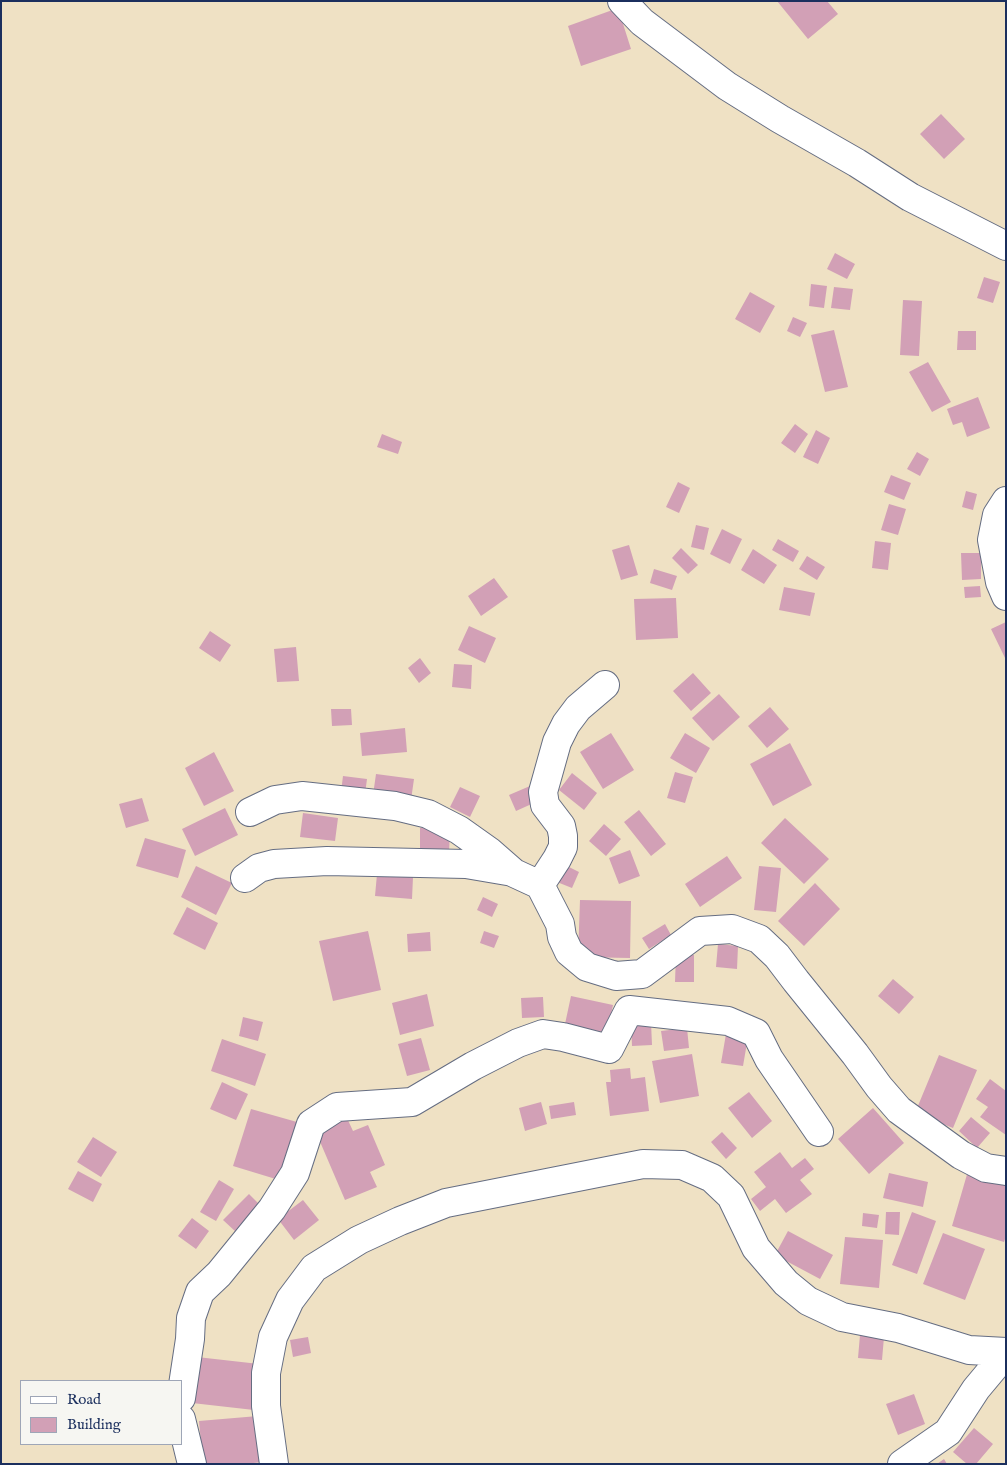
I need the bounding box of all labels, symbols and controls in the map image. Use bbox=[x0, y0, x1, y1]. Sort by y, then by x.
legend bbox=[20, 1380, 182, 1445]
text: Road bbox=[67, 1390, 101, 1409]
text: Building bbox=[67, 1415, 121, 1434]

